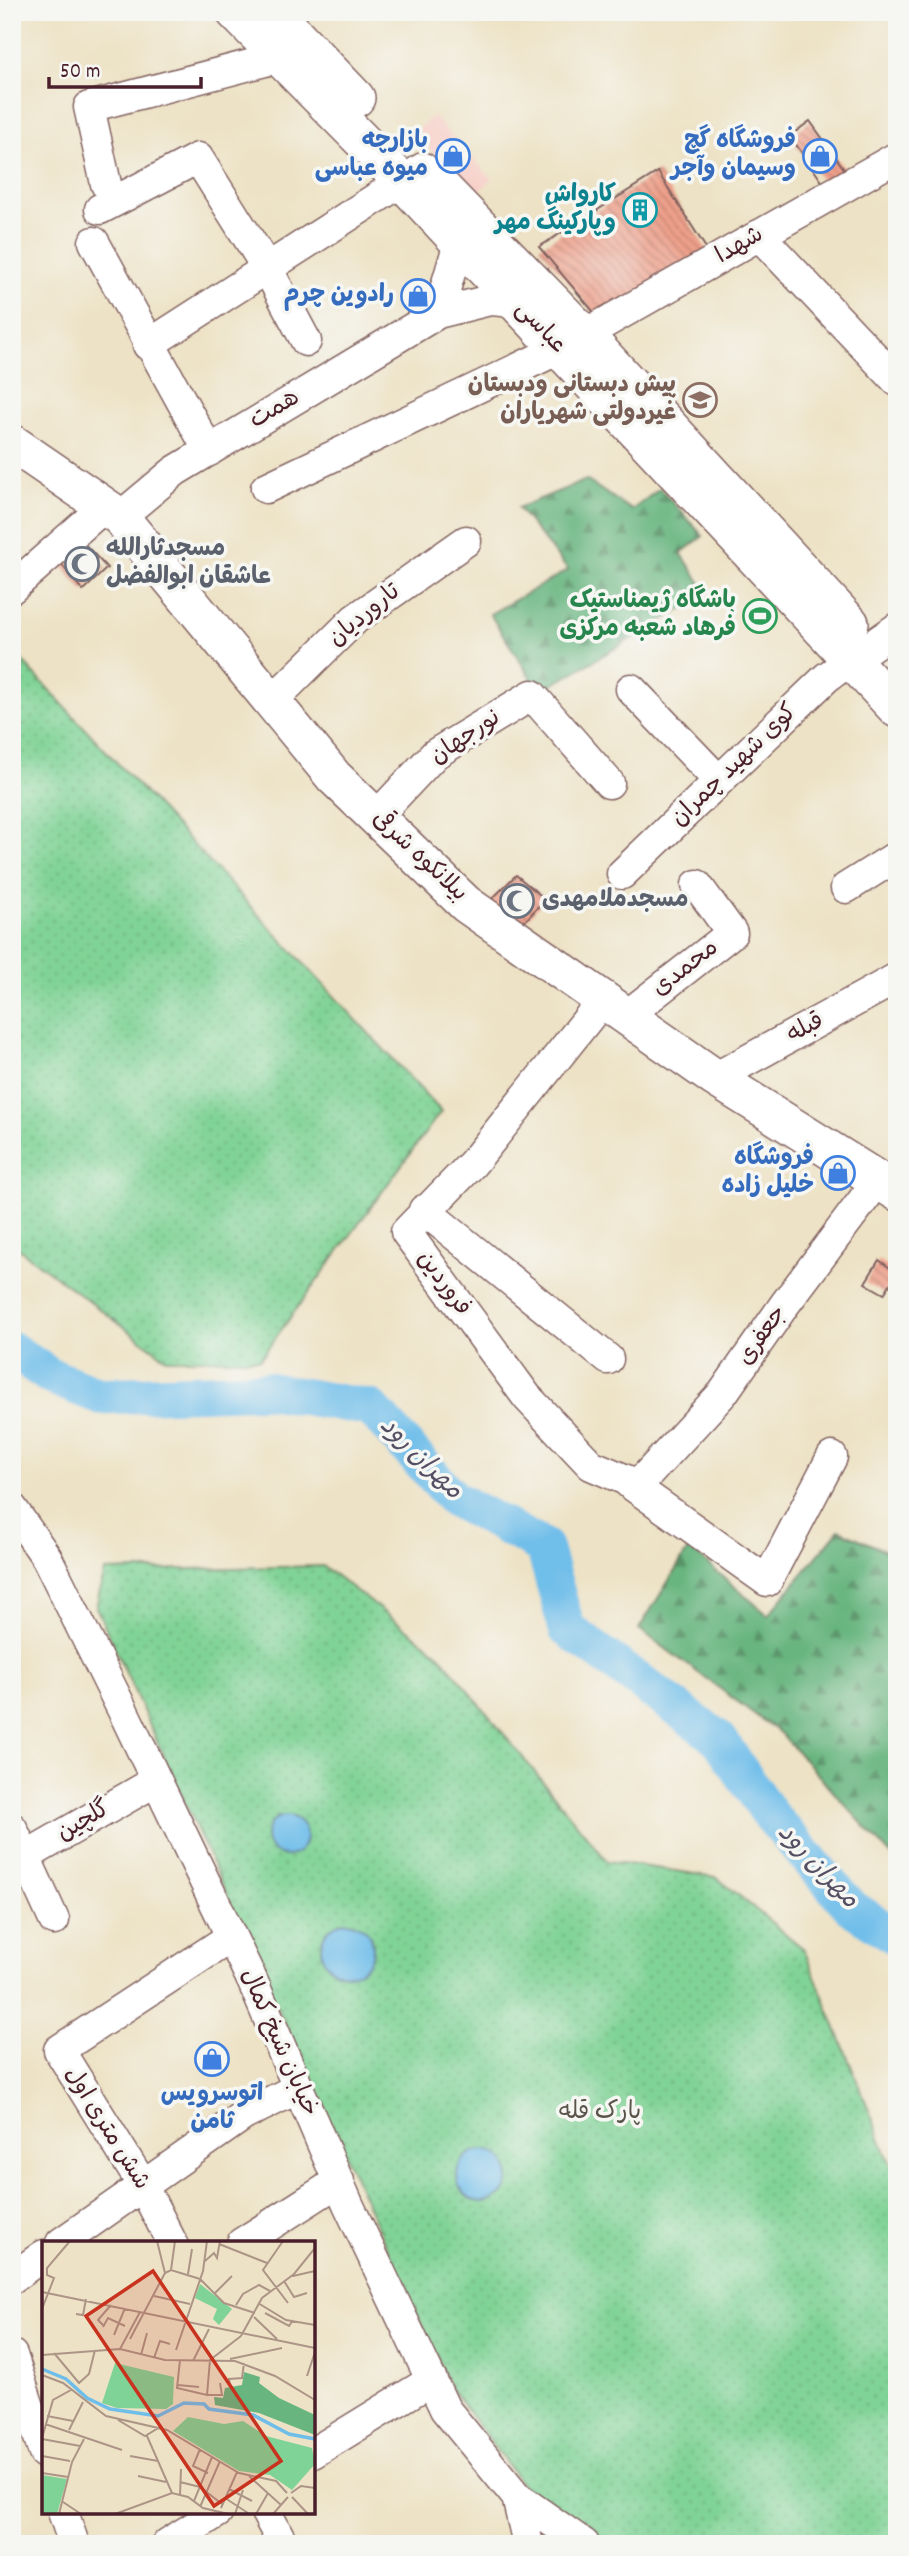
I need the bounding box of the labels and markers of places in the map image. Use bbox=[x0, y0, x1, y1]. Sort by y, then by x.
place label: فروشگاه گچ وسیمان وآجر bbox=[669, 124, 796, 187]
place label: بازارچه میوه عباسی bbox=[315, 125, 428, 187]
shop icon: بازارچه میوه عباسی bbox=[434, 137, 472, 175]
shop icon: فروشگاه گچ وسیمان وآجر bbox=[801, 137, 839, 175]
place label: کارواش وپارکینگ مهر bbox=[493, 179, 616, 241]
building icon: کارواش وپارکینگ مهر bbox=[621, 191, 659, 229]
shop icon: رادوین چرم bbox=[399, 277, 437, 315]
place label: رادوین چرم bbox=[284, 279, 394, 313]
place label: پیش دبستانی ودبستان غیردولتی شهریاران bbox=[468, 369, 676, 431]
school or university icon: پیش دبستانی ودبستان غیردولتی شهریاران bbox=[681, 381, 719, 419]
place label: مسجدثارالله عاشقان ابوالفضل bbox=[106, 533, 271, 595]
mosque icon: مسجدثارالله عاشقان ابوالفضل bbox=[63, 545, 101, 583]
place label: باشگاه ژیمناستیک فرهاد شعبه مرکزی bbox=[560, 584, 736, 647]
sports icon: باشگاه ژیمناستیک فرهاد شعبه مرکزی bbox=[741, 597, 779, 635]
mosque icon: مسجدملامهدی bbox=[498, 882, 536, 920]
place label: مسجدملامهدی bbox=[542, 884, 689, 918]
place label: فروشگاه خلیل زاده bbox=[721, 1141, 814, 1204]
shop icon: فروشگاه خلیل زاده bbox=[819, 1154, 857, 1192]
shop icon: اتوسرویس ثامن bbox=[193, 2040, 231, 2078]
place label: اتوسرویس ثامن bbox=[161, 2078, 263, 2140]

